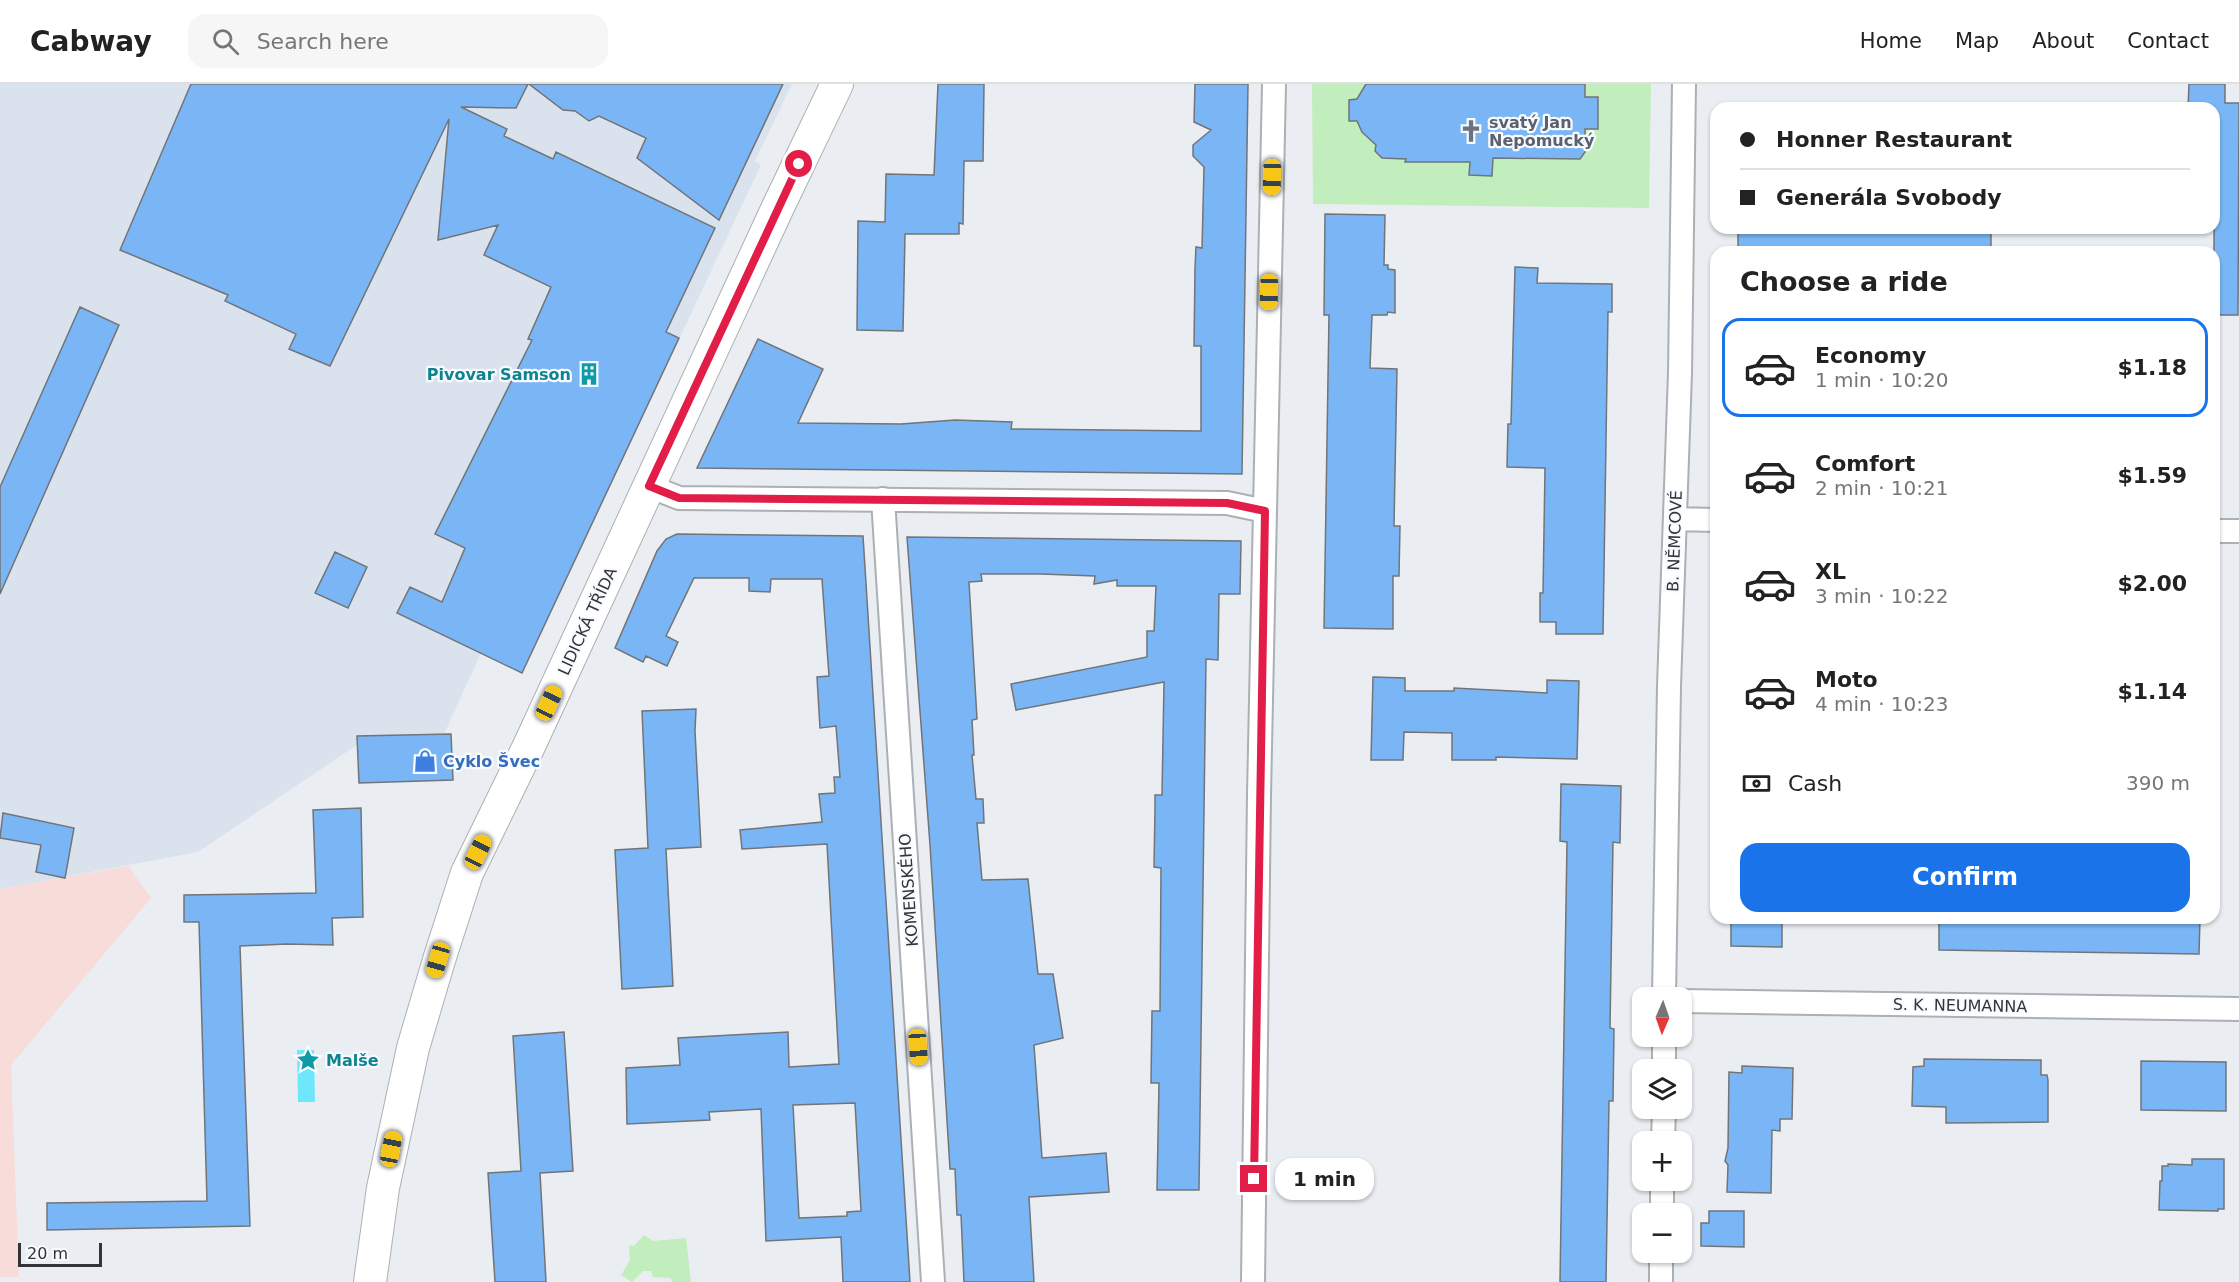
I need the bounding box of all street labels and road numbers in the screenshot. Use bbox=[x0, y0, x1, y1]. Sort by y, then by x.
street label: B. NĚMCOVÉ bbox=[1663, 490, 1686, 592]
street label: LIDICKÁ TŘÍDA bbox=[554, 564, 621, 678]
street label: KOMENSKÉHO bbox=[895, 833, 922, 947]
street label: S. K. NEUMANNA bbox=[1893, 995, 2027, 1016]

